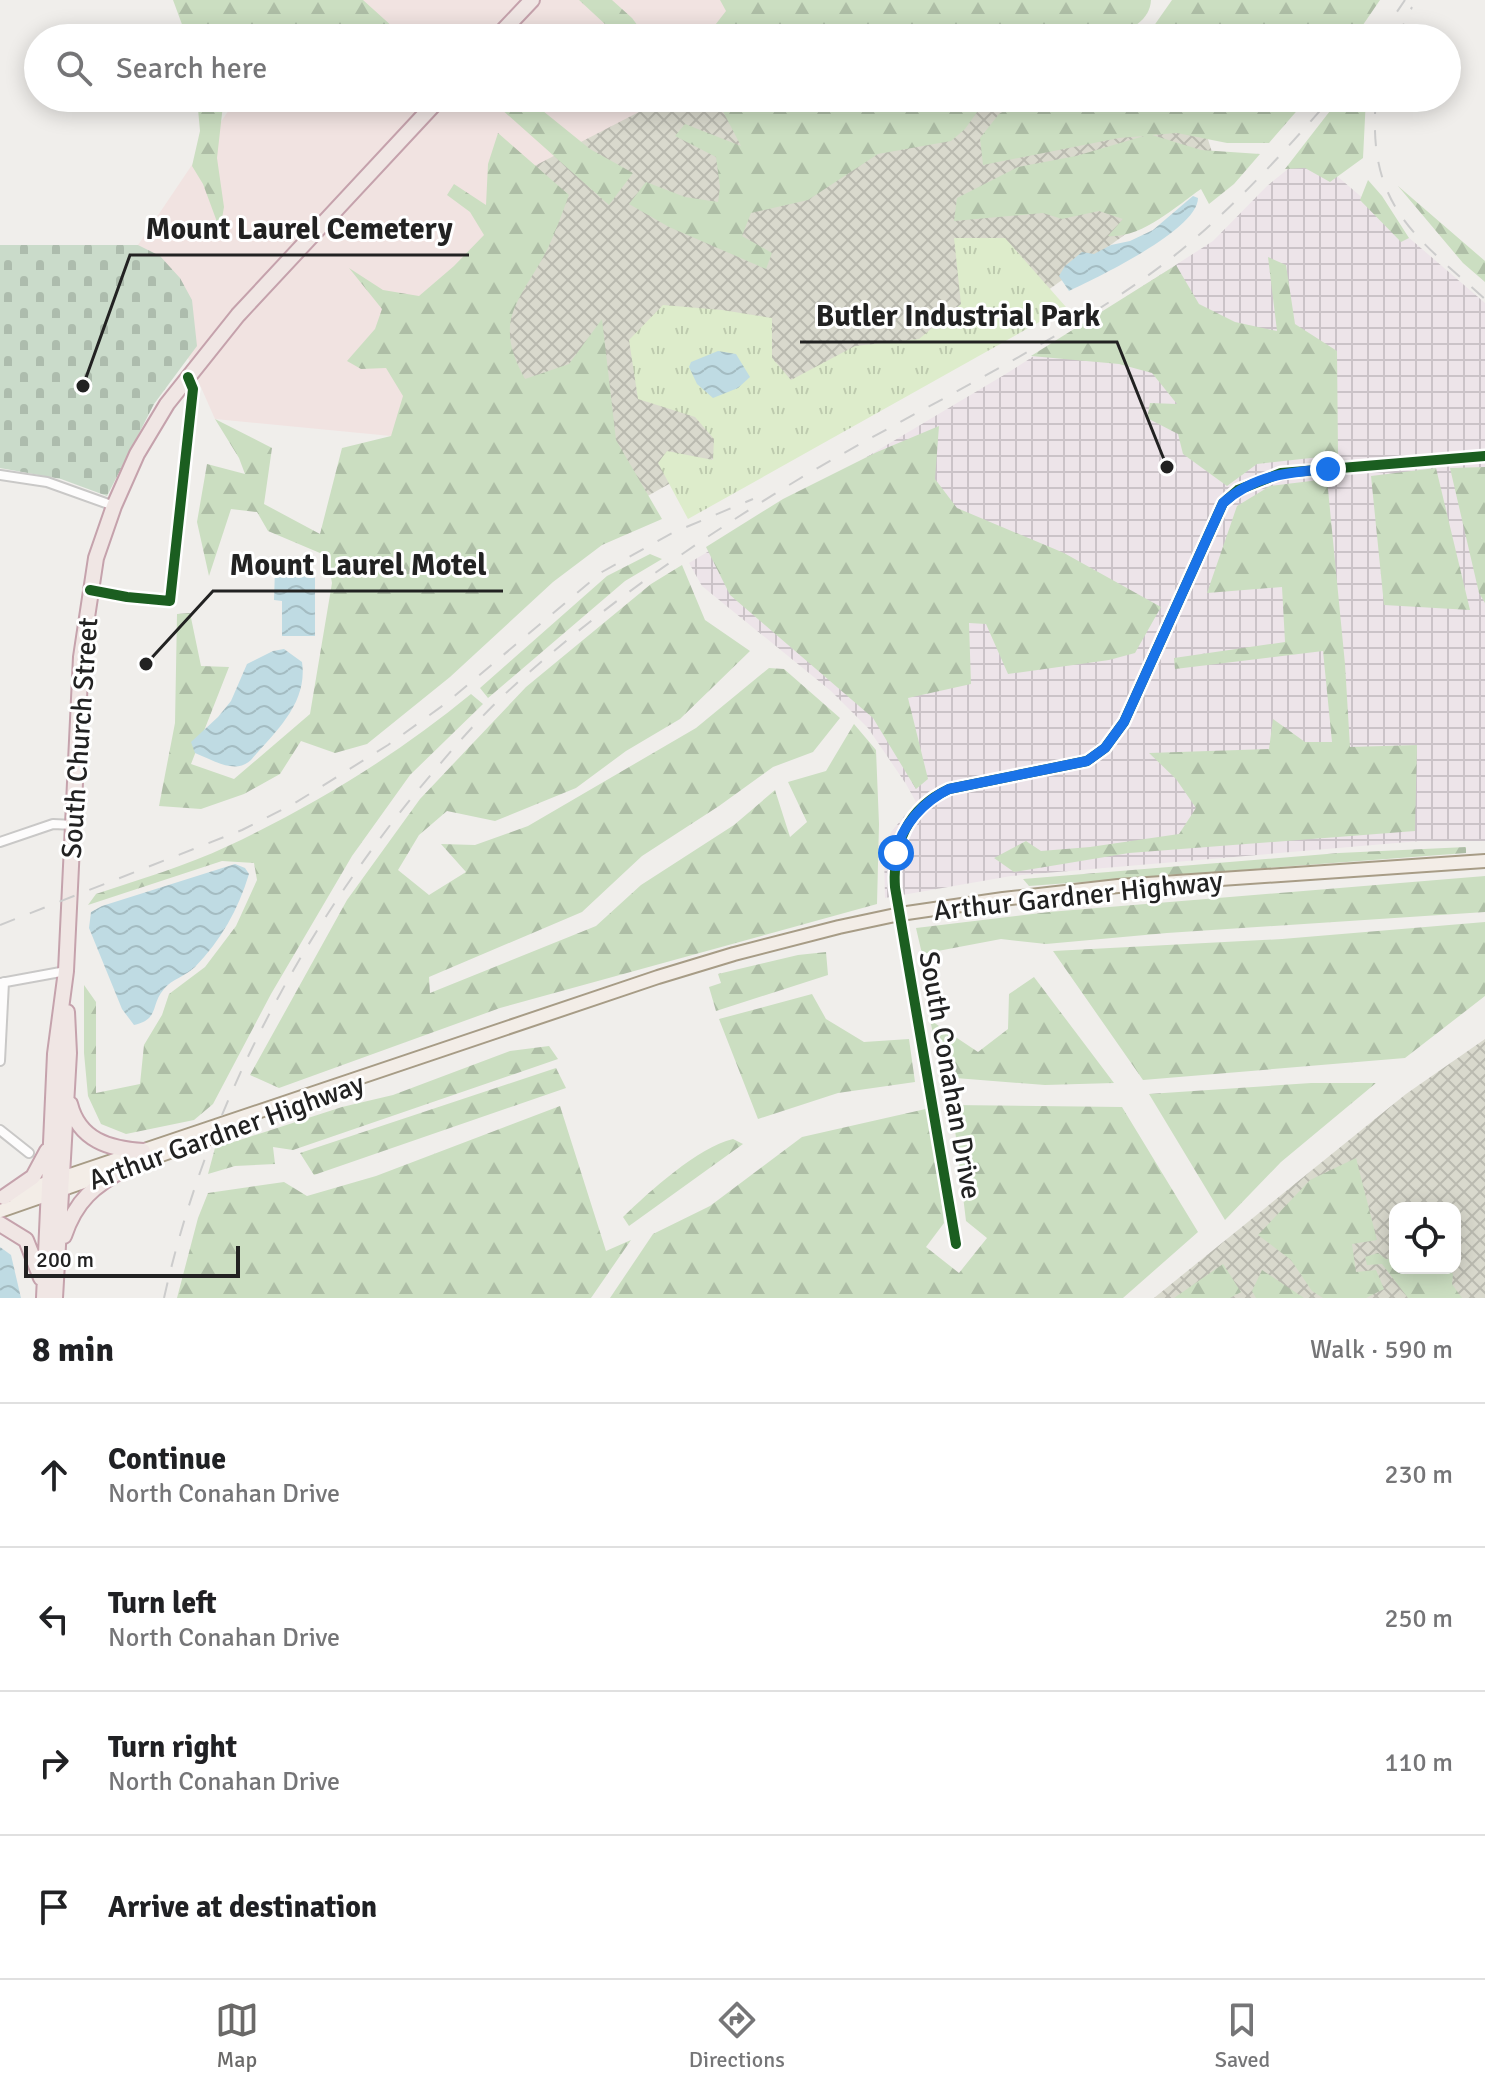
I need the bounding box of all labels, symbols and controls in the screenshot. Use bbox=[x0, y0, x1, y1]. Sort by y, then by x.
search box bbox=[24, 24, 1461, 112]
icon: search bbox=[52, 46, 96, 90]
text: Search here bbox=[116, 50, 267, 87]
callout: Mount Laurel Cemetery bbox=[130, 201, 469, 255]
text: Mount Laurel Cemetery bbox=[145, 211, 453, 248]
callout: Butler Industrial Park bbox=[800, 288, 1117, 342]
text: Butler Industrial Park bbox=[816, 298, 1101, 335]
route end bbox=[1310, 451, 1346, 487]
callout: Mount Laurel Motel bbox=[213, 537, 503, 591]
text: Mount Laurel Motel bbox=[229, 547, 487, 584]
street label: South Church Street bbox=[55, 616, 105, 860]
route start bbox=[878, 835, 914, 871]
street label: Arthur Gardner Highway bbox=[932, 864, 1224, 928]
street label: South Conahan Drive bbox=[911, 949, 989, 1202]
street label: Arthur Gardner Highway bbox=[84, 1066, 369, 1198]
map controls bbox=[1389, 1202, 1461, 1274]
button: locate bbox=[1389, 1202, 1461, 1274]
scale bar bbox=[24, 1242, 240, 1278]
text: 200 m bbox=[36, 1246, 94, 1273]
text: 8 min bbox=[32, 1329, 114, 1371]
text: Walk · 590 m bbox=[1310, 1334, 1453, 1366]
text: Continue bbox=[108, 1441, 226, 1478]
icon: ahead bbox=[32, 1453, 76, 1497]
text: 230 m bbox=[1384, 1459, 1453, 1491]
text: North Conahan Drive bbox=[108, 1478, 340, 1510]
text: Turn left bbox=[108, 1585, 217, 1622]
icon: left bbox=[32, 1597, 76, 1641]
text: 250 m bbox=[1384, 1603, 1453, 1635]
text: North Conahan Drive bbox=[108, 1622, 340, 1654]
text: Turn right bbox=[108, 1729, 237, 1766]
icon: right bbox=[32, 1741, 76, 1785]
text: 110 m bbox=[1384, 1747, 1453, 1779]
text: North Conahan Drive bbox=[108, 1766, 340, 1798]
icon: arrive bbox=[32, 1885, 76, 1929]
text: Arrive at destination bbox=[108, 1889, 377, 1926]
tab: Map bbox=[215, 1998, 259, 2073]
tab: Directions bbox=[689, 1998, 785, 2073]
tab: Saved bbox=[1215, 1998, 1270, 2073]

